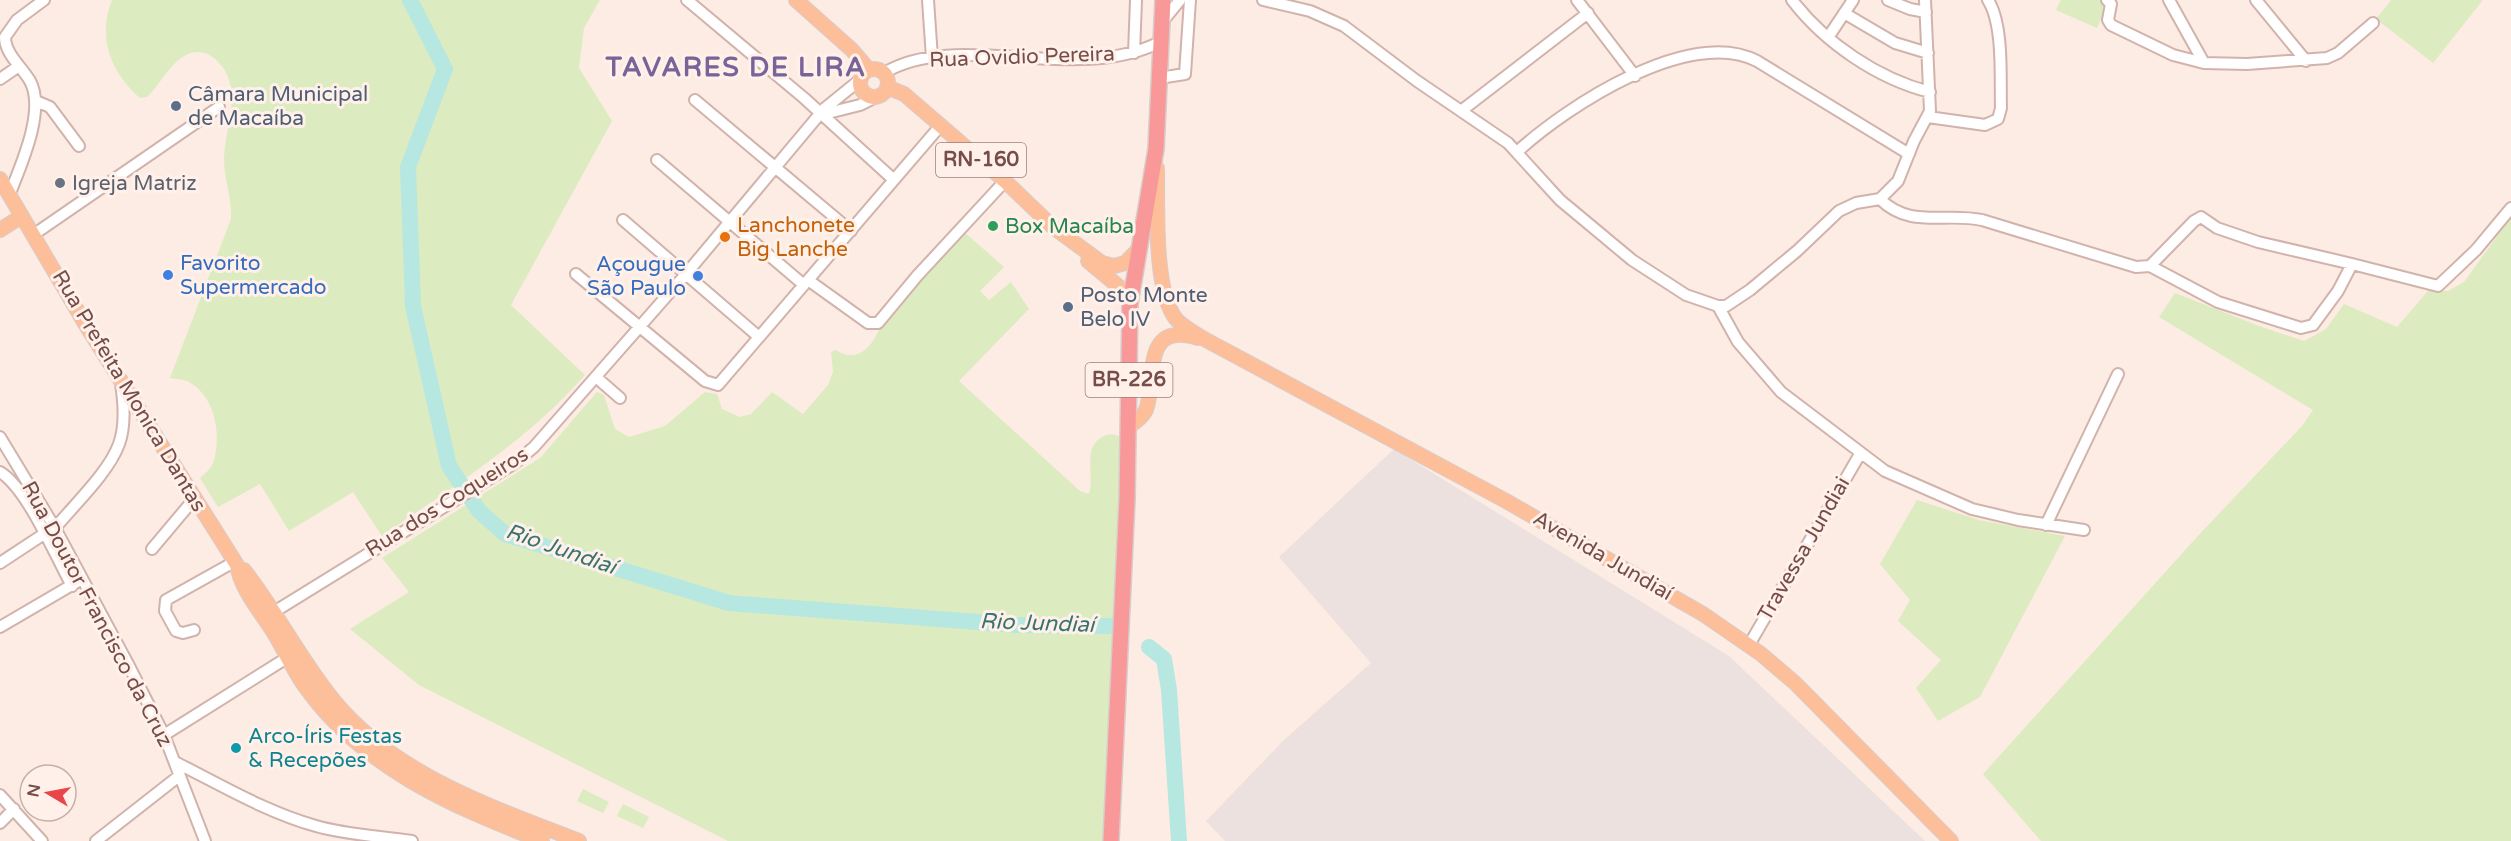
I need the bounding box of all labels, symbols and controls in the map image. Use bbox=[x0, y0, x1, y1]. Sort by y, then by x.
street label: Rua Ovidio Pereira bbox=[929, 41, 1115, 73]
district label: TAVARES DE LIRA bbox=[604, 51, 867, 84]
place label: Câmara Municipal de Macaíba bbox=[188, 82, 368, 131]
marker: Câmara Municipal de Macaíba bbox=[169, 99, 183, 113]
road number: RN-160 bbox=[936, 143, 1026, 177]
place label: Igreja Matriz bbox=[72, 171, 197, 196]
marker: Igreja Matriz bbox=[53, 176, 67, 190]
place label: Lanchonete Big Lanche bbox=[737, 213, 855, 262]
place label: Box Macaíba bbox=[1005, 214, 1134, 239]
marker: Box Macaíba bbox=[986, 219, 1000, 233]
marker: Lanchonete Big Lanche bbox=[718, 230, 732, 244]
place label: Favorito Supermercado bbox=[180, 251, 327, 300]
place label: Açougue São Paulo bbox=[587, 252, 686, 301]
street label: Rua Prefeita Monica Dantas bbox=[47, 266, 211, 516]
marker: Favorito Supermercado bbox=[161, 268, 175, 282]
marker: Açougue São Paulo bbox=[691, 269, 705, 283]
place label: Posto Monte Belo IV bbox=[1080, 283, 1208, 332]
marker: Posto Monte Belo IV bbox=[1061, 300, 1075, 314]
road number: BR-226 bbox=[1086, 363, 1172, 397]
street label: Rua dos Coqueiros bbox=[361, 442, 533, 562]
street label: Travessa Jundiai bbox=[1753, 472, 1855, 626]
street label: Rua Doutor Francisco da Cruz bbox=[16, 477, 178, 751]
street label: Avenida Jundiaí bbox=[1529, 506, 1677, 606]
water label: Rio Jundiaí bbox=[503, 518, 623, 581]
water label: Rio Jundiaí bbox=[979, 608, 1098, 638]
place label: Arco-Íris Festas & Recepões bbox=[248, 724, 402, 773]
marker: Arco-Íris Festas & Recepões bbox=[229, 741, 243, 755]
north arrow bbox=[18, 763, 78, 823]
text: N bbox=[23, 783, 45, 799]

